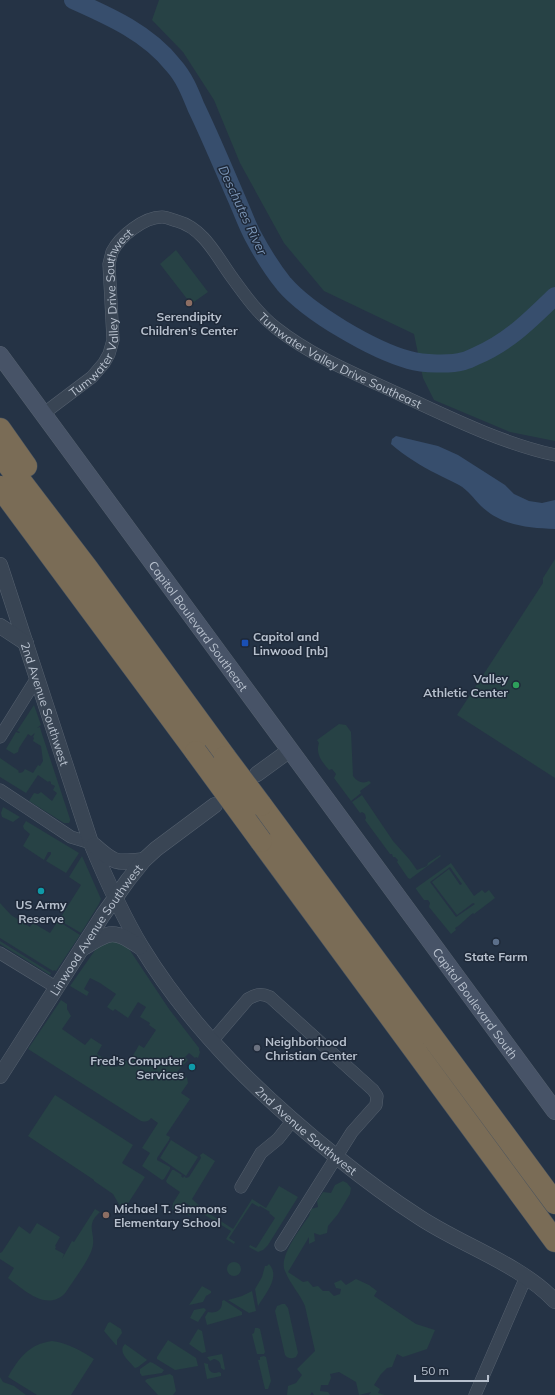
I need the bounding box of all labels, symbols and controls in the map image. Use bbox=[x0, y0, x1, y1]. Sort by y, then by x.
water label: Deschutes River bbox=[215, 163, 271, 258]
street label: Tumwater Valley Drive Southwest bbox=[66, 225, 135, 399]
marker: Serendipity Children's Center bbox=[184, 298, 194, 308]
place label: Serendipity Children's Center bbox=[140, 309, 238, 338]
street label: Tumwater Valley Drive Southeast bbox=[256, 309, 424, 411]
street label: Capitol Boulevard Southeast bbox=[146, 558, 252, 694]
place label: Capitol and Linwood [nb] bbox=[253, 629, 329, 658]
marker: Capitol and Linwood [nb] bbox=[240, 638, 250, 648]
street label: 2nd Avenue Southwest bbox=[18, 640, 73, 767]
place label: Valley Athletic Center bbox=[423, 671, 508, 700]
marker: Valley Athletic Center bbox=[511, 680, 521, 690]
street label: Linwood Avenue Southwest bbox=[46, 861, 145, 998]
marker: US Army Reserve bbox=[36, 886, 46, 896]
place label: US Army Reserve bbox=[16, 897, 67, 926]
marker: State Farm bbox=[491, 937, 501, 947]
street label: Capitol Boulevard South bbox=[430, 945, 522, 1062]
place label: State Farm bbox=[464, 949, 528, 964]
place label: Neighborhood Christian Center bbox=[265, 1034, 358, 1063]
marker: Neighborhood Christian Center bbox=[252, 1043, 262, 1053]
place label: Fred's Computer Services bbox=[90, 1053, 184, 1082]
marker: Fred's Computer Services bbox=[187, 1062, 197, 1072]
street label: 2nd Avenue Southwest bbox=[252, 1083, 360, 1178]
place label: Michael T. Simmons Elementary School bbox=[114, 1201, 227, 1230]
marker: Michael T. Simmons Elementary School bbox=[101, 1210, 111, 1220]
scale bar bbox=[415, 1357, 488, 1383]
text: 50 m bbox=[421, 1363, 449, 1378]

